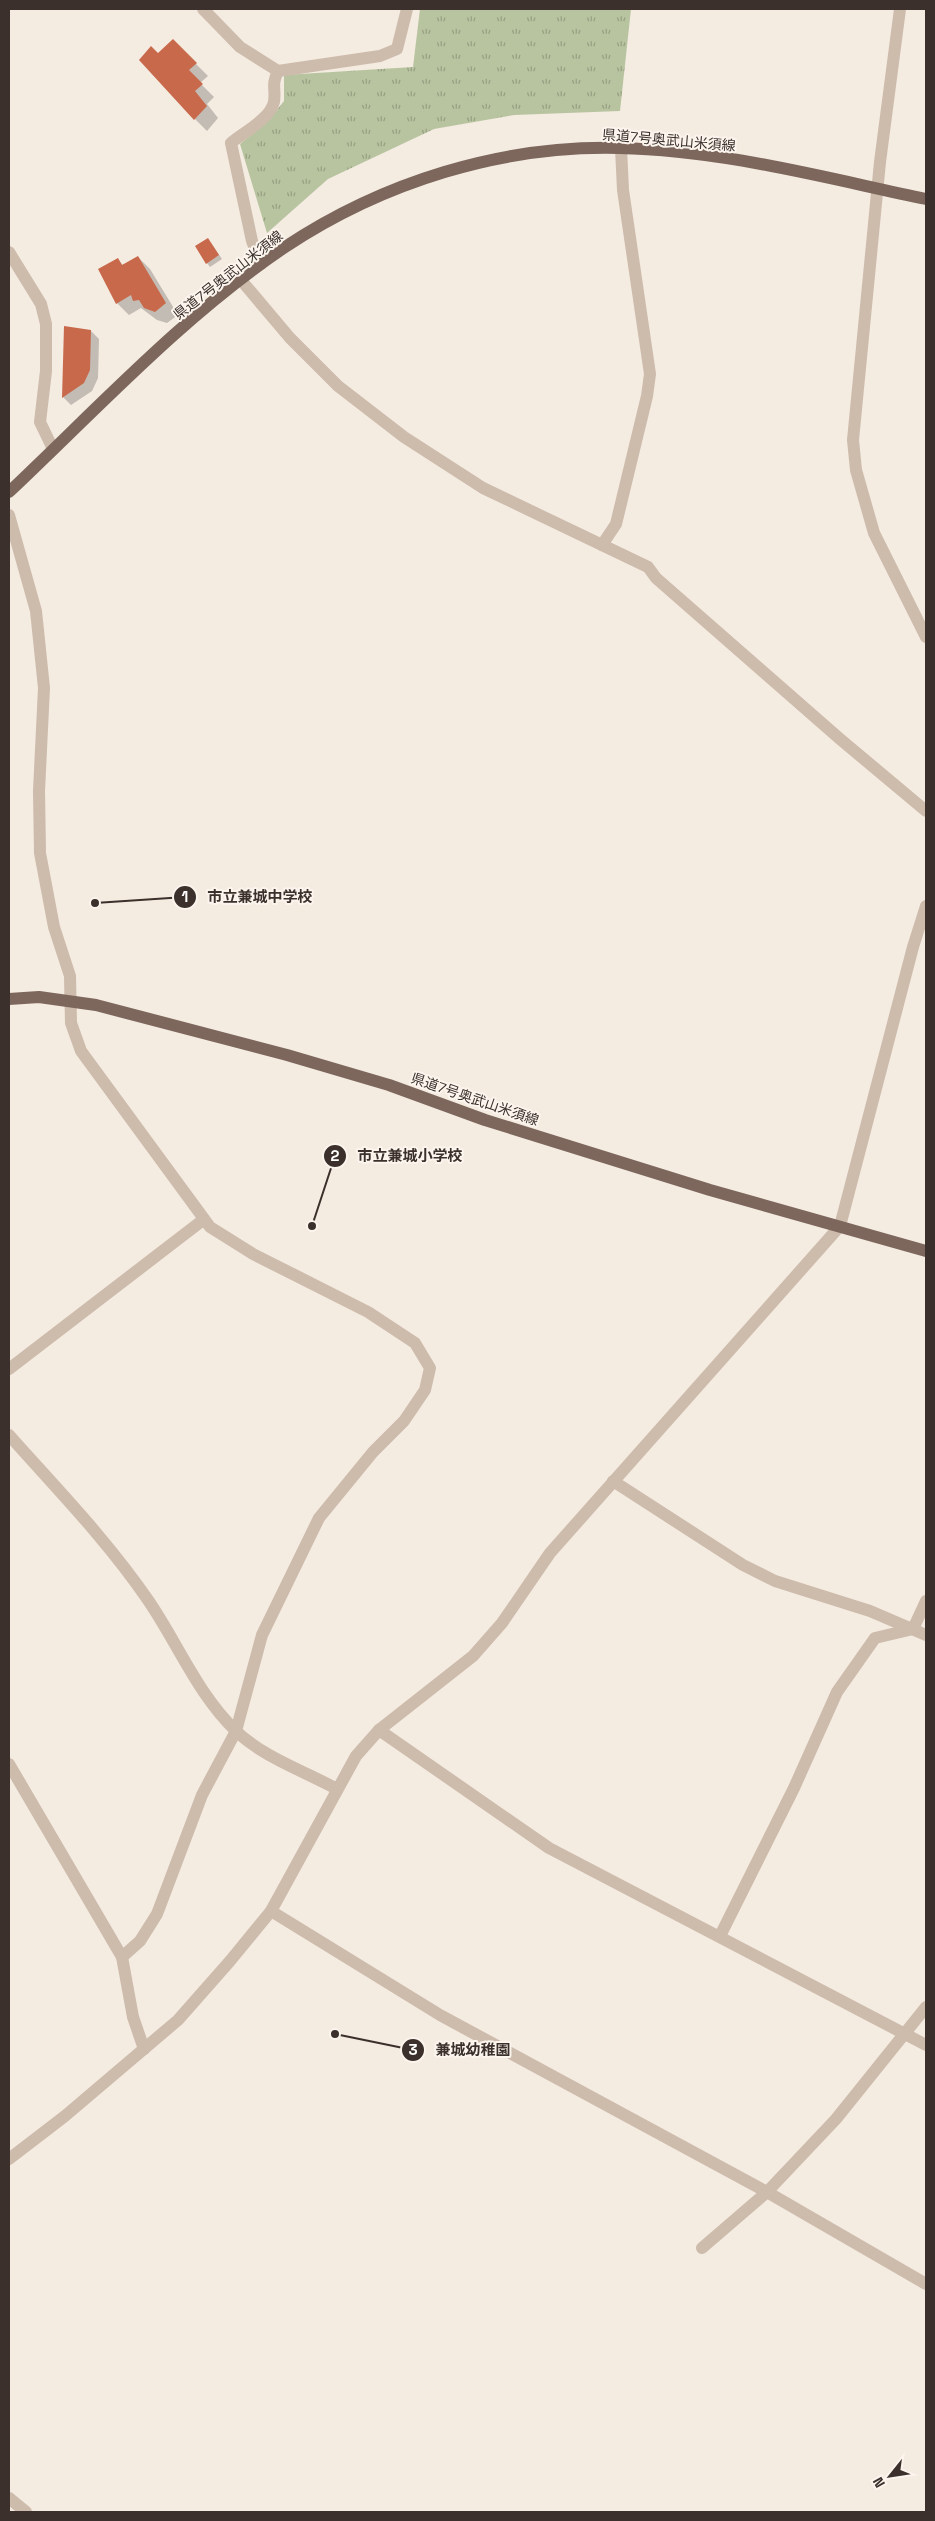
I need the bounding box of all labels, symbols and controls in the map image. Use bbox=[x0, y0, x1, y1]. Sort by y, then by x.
street label: 県道7号奥武山米須線 bbox=[602, 125, 736, 155]
street label: 県道7号奥武山米須線 bbox=[170, 227, 286, 323]
callout: 市立兼城中学校 bbox=[173, 882, 323, 912]
text: 1 bbox=[182, 887, 188, 906]
text: 市立兼城中学校 bbox=[207, 887, 313, 906]
street label: 県道7号奥武山米須線 bbox=[409, 1069, 541, 1129]
callout: 市立兼城小学校 bbox=[322, 1141, 472, 1171]
text: 2 bbox=[331, 1146, 340, 1165]
text: 市立兼城小学校 bbox=[357, 1146, 463, 1165]
callout: 兼城幼稚園 bbox=[400, 2035, 520, 2065]
text: 3 bbox=[408, 2040, 418, 2059]
text: 兼城幼稚園 bbox=[435, 2040, 511, 2059]
north arrow bbox=[865, 2451, 915, 2501]
text: N bbox=[869, 2474, 889, 2491]

